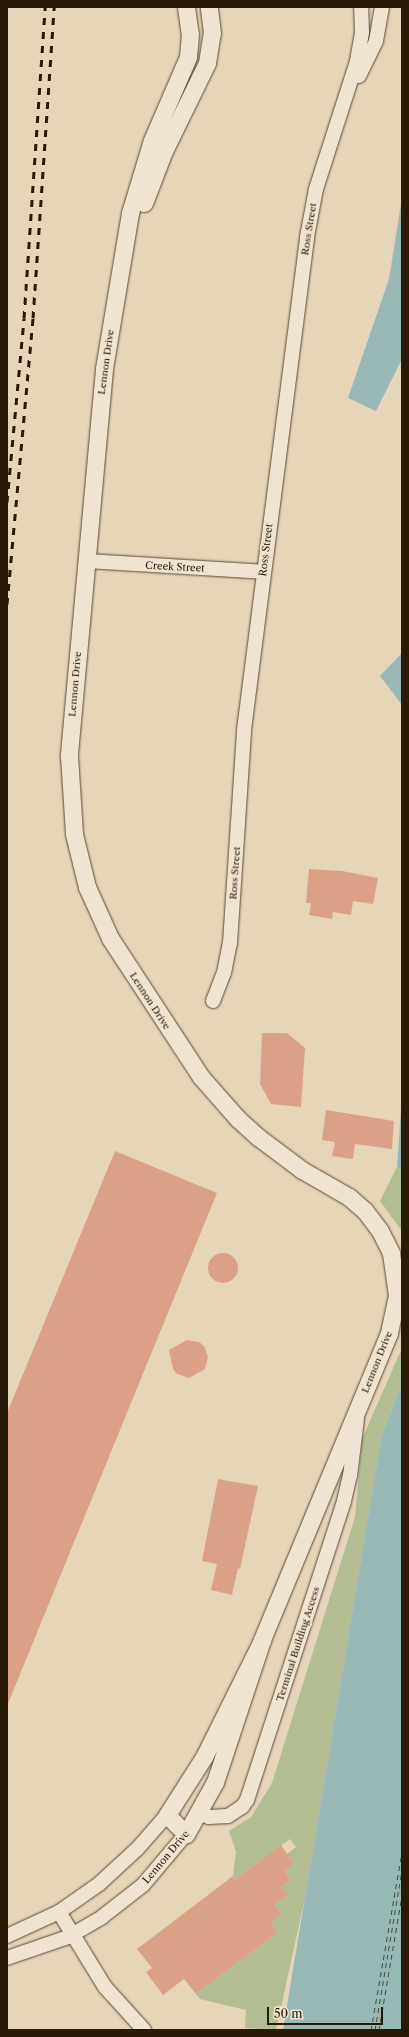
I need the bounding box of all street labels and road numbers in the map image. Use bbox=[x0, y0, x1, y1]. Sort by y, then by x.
street label: Ross Street bbox=[299, 202, 319, 256]
street label: Lennon Drive bbox=[95, 329, 117, 395]
street label: Ross Street bbox=[257, 523, 275, 577]
street label: Creek Street bbox=[145, 559, 205, 575]
street label: Lennon Drive bbox=[66, 651, 84, 717]
street label: Ross Street bbox=[227, 846, 243, 900]
street label: Lennon Drive bbox=[127, 970, 173, 1032]
street label: Lennon Drive bbox=[359, 1329, 395, 1395]
street label: Terminal Building Access bbox=[274, 1585, 322, 1703]
street label: Lennon Drive bbox=[140, 1828, 192, 1886]

